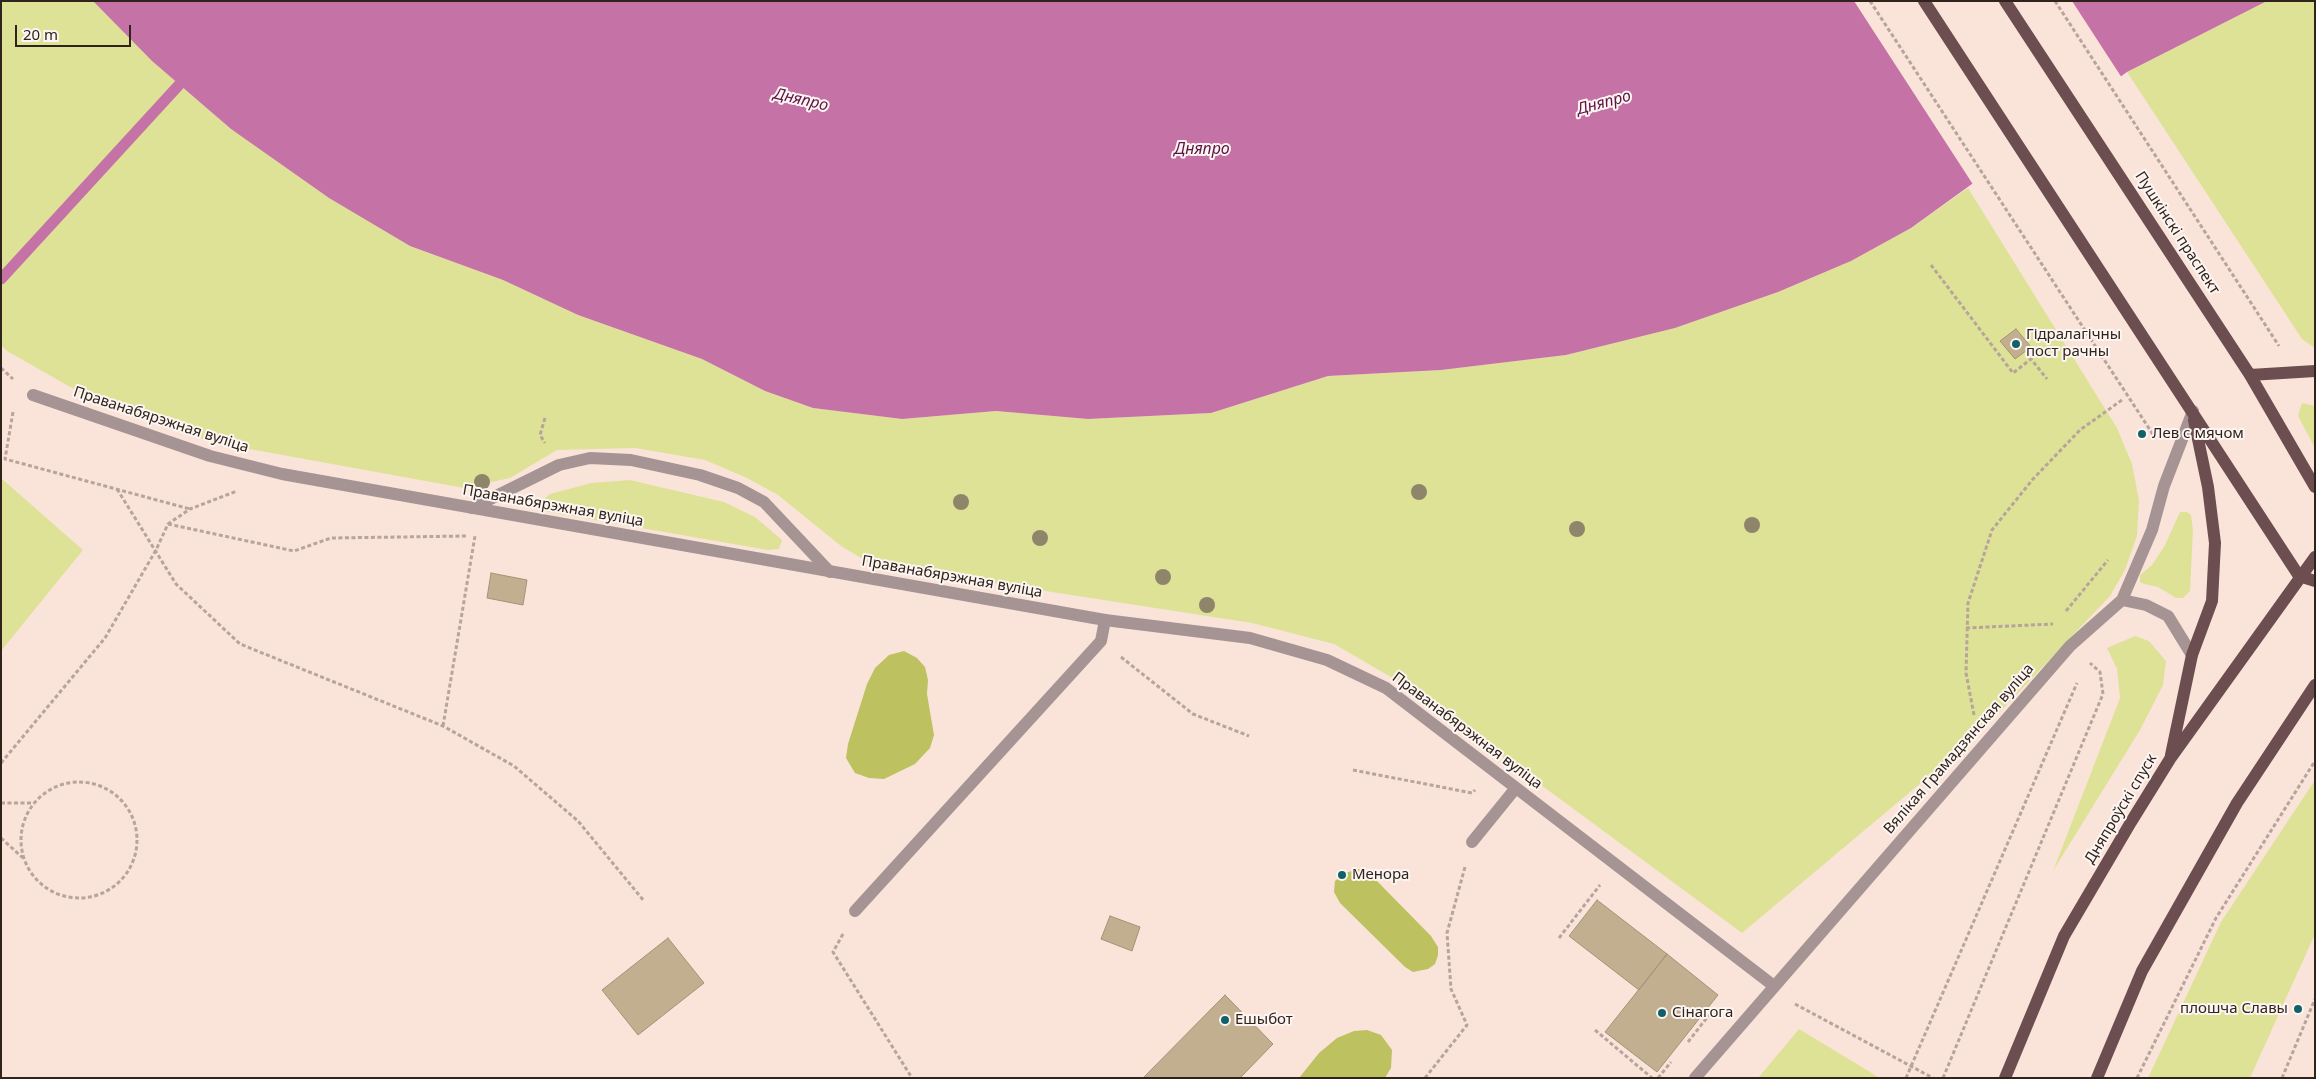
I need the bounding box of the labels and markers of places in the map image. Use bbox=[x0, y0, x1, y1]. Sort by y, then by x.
place label: Гідралагічны пост рачны bbox=[2026, 326, 2121, 361]
marker: Гідралагічны пост рачны bbox=[2010, 338, 2022, 350]
place label: Лев с мячом bbox=[2152, 425, 2244, 443]
marker: Лев с мячом bbox=[2136, 428, 2148, 440]
place label: Менора bbox=[1352, 866, 1409, 884]
marker: Менора bbox=[1336, 869, 1348, 881]
place label: плошча Славы bbox=[2180, 1000, 2288, 1018]
marker: плошча Славы bbox=[2292, 1003, 2304, 1015]
place label: Сінагога bbox=[1672, 1004, 1733, 1022]
marker: Сінагога bbox=[1656, 1007, 1668, 1019]
place label: Ешыбот bbox=[1235, 1011, 1293, 1029]
marker: Ешыбот bbox=[1219, 1014, 1231, 1026]

